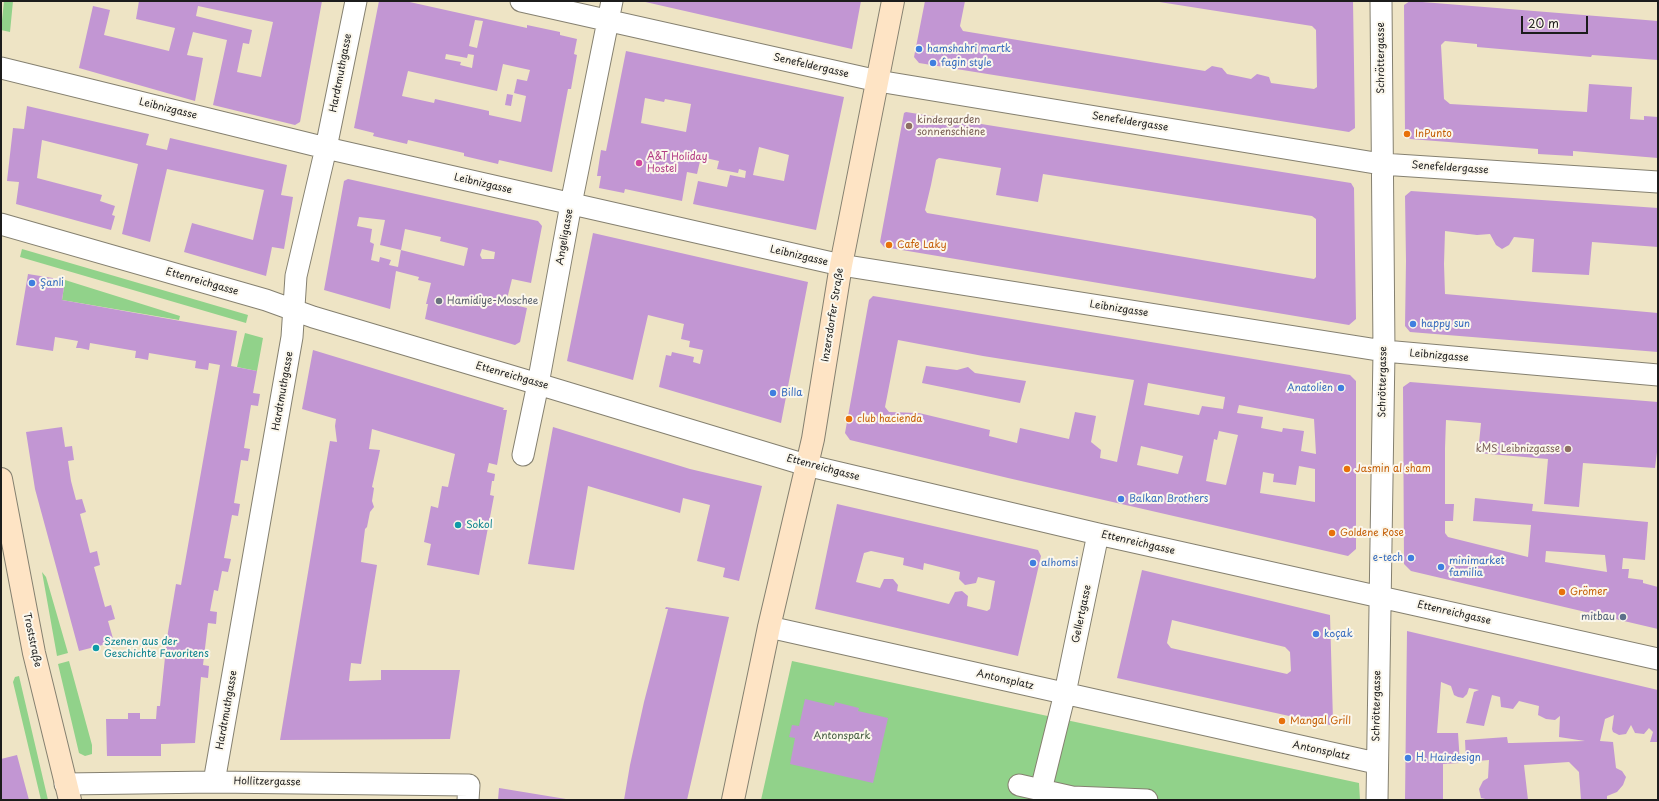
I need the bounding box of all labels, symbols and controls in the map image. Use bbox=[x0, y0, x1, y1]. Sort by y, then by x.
scale bar bbox=[1523, 8, 1590, 34]
text: 20 m bbox=[1528, 14, 1559, 32]
street label: Schröttergasse bbox=[1375, 22, 1387, 94]
street label: Hardtmuthgasse bbox=[327, 33, 355, 113]
place label: hamshahri martk bbox=[927, 43, 1011, 55]
marker: hamshahri martk bbox=[914, 44, 924, 54]
street label: Senefeldergasse bbox=[772, 51, 850, 81]
place label: fagin style bbox=[941, 57, 992, 69]
marker: fagin style bbox=[928, 58, 938, 68]
street label: Leibnizgasse bbox=[138, 96, 198, 122]
street label: Senefeldergasse bbox=[1091, 110, 1169, 134]
place label: kindergarden sonnenschiene bbox=[917, 114, 985, 138]
marker: kindergarden sonnenschiene bbox=[904, 121, 914, 131]
place label: InPunto bbox=[1415, 128, 1452, 140]
marker: InPunto bbox=[1402, 129, 1412, 139]
place label: A&T Holiday Hostel bbox=[647, 151, 707, 174]
marker: A&T Holiday Hostel bbox=[634, 158, 644, 168]
street label: Senefeldergasse bbox=[1411, 159, 1489, 177]
street label: Leibnizgasse bbox=[453, 171, 513, 197]
street label: Angeligasse bbox=[554, 208, 576, 266]
place label: Cafe Laky bbox=[897, 239, 947, 251]
marker: Cafe Laky bbox=[884, 240, 894, 250]
street label: Leibnizgasse bbox=[769, 243, 829, 269]
street label: Ettenreichgasse bbox=[164, 266, 240, 298]
street label: Inzersdorfer Straße bbox=[820, 267, 846, 363]
place label: Şanli bbox=[40, 277, 64, 289]
marker: Şanli bbox=[27, 278, 37, 288]
place label: Hamidiye-Moschee bbox=[447, 295, 538, 307]
marker: Hamidiye-Moschee bbox=[434, 296, 444, 306]
street label: Leibnizgasse bbox=[1089, 298, 1149, 320]
place label: happy sun bbox=[1421, 318, 1470, 330]
marker: happy sun bbox=[1408, 319, 1418, 329]
street label: Schröttergasse bbox=[1376, 346, 1390, 418]
street label: Leibnizgasse bbox=[1409, 347, 1469, 365]
street label: Hardtmuthgasse bbox=[270, 351, 296, 431]
street label: Ettenreichgasse bbox=[474, 360, 550, 392]
place label: Anatolien bbox=[1287, 382, 1333, 394]
marker: Anatolien bbox=[1336, 383, 1346, 393]
place label: Billa bbox=[781, 387, 802, 399]
marker: Billa bbox=[768, 388, 778, 398]
place label: club hacienda bbox=[857, 413, 922, 425]
marker: club hacienda bbox=[844, 414, 854, 424]
place label: kMS Leibnizgasse bbox=[1476, 443, 1560, 455]
marker: kMS Leibnizgasse bbox=[1563, 444, 1573, 454]
street label: Ettenreichgasse bbox=[785, 452, 861, 484]
place label: Jasmin al sham bbox=[1355, 463, 1431, 475]
marker: Jasmin al sham bbox=[1342, 464, 1352, 474]
place label: Balkan Brothers bbox=[1129, 493, 1208, 505]
marker: Balkan Brothers bbox=[1116, 494, 1126, 504]
place label: Sokol bbox=[466, 519, 493, 531]
marker: Sokol bbox=[453, 520, 463, 530]
place label: Goldene Rose bbox=[1340, 527, 1404, 539]
marker: Goldene Rose bbox=[1327, 528, 1337, 538]
street label: Ettenreichgasse bbox=[1100, 529, 1176, 557]
place label: e-tech bbox=[1373, 552, 1403, 564]
marker: e-tech bbox=[1406, 553, 1416, 563]
place label: minimarket familia bbox=[1449, 555, 1505, 578]
place label: alhomsi bbox=[1041, 557, 1078, 569]
marker: alhomsi bbox=[1028, 558, 1038, 568]
marker: minimarket familia bbox=[1436, 562, 1446, 572]
street label: Gellertgasse bbox=[1070, 584, 1094, 644]
place label: Grömer bbox=[1570, 586, 1607, 598]
marker: Grömer bbox=[1557, 587, 1567, 597]
street label: Ettenreichgasse bbox=[1416, 599, 1492, 627]
place label: mitbau bbox=[1581, 611, 1615, 623]
street label: Troststraße bbox=[20, 612, 44, 668]
marker: mitbau bbox=[1618, 612, 1628, 622]
place label: koçak bbox=[1324, 628, 1353, 640]
marker: koçak bbox=[1311, 629, 1321, 639]
place label: Szenen aus der Geschichte Favoritens bbox=[104, 636, 209, 660]
marker: Szenen aus der Geschichte Favoritens bbox=[91, 643, 101, 653]
street label: Antonsplatz bbox=[975, 668, 1035, 692]
street label: Hardtmuthgasse bbox=[214, 670, 240, 750]
street label: Schröttergasse bbox=[1370, 670, 1384, 742]
place label: Mangal Grill bbox=[1290, 715, 1351, 727]
marker: Mangal Grill bbox=[1277, 716, 1287, 726]
park label: Antonspark bbox=[813, 730, 871, 742]
street label: Antonsplatz bbox=[1291, 739, 1351, 763]
place label: H. Hairdesign bbox=[1416, 752, 1481, 764]
marker: H. Hairdesign bbox=[1403, 753, 1413, 763]
street label: Hollitzergasse bbox=[233, 775, 301, 789]

